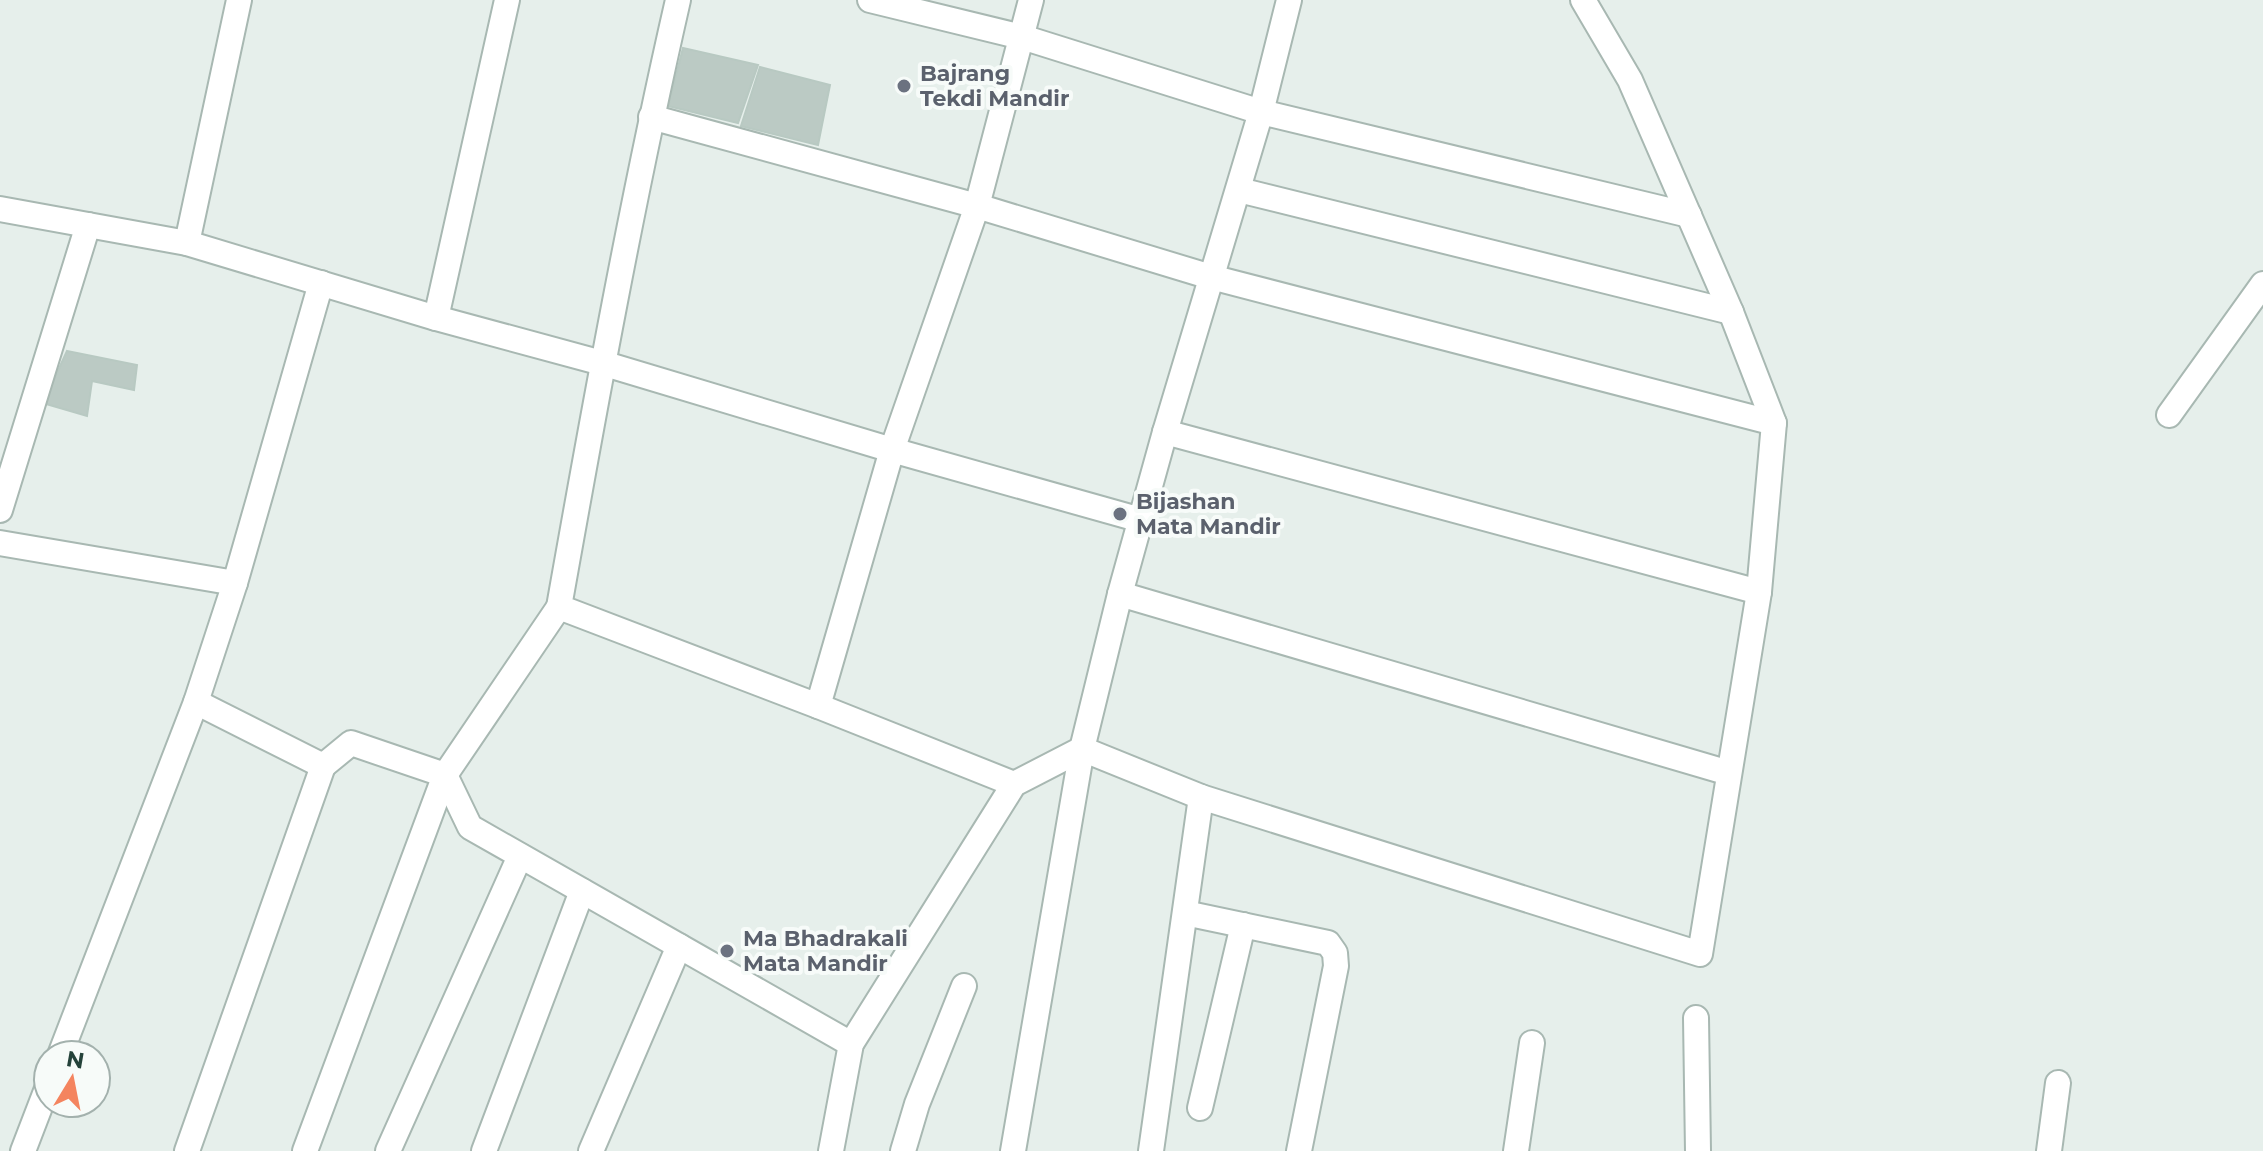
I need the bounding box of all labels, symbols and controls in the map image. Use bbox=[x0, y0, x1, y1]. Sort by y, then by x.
place label: Bajrang Tekdi Mandir bbox=[920, 60, 1069, 112]
marker: Bajrang Tekdi Mandir bbox=[895, 77, 913, 95]
place label: Bijashan Mata Mandir bbox=[1136, 488, 1281, 540]
marker: Bijashan Mata Mandir bbox=[1111, 505, 1129, 523]
place label: Ma Bhadrakali Mata Mandir bbox=[743, 925, 908, 977]
marker: Ma Bhadrakali Mata Mandir bbox=[718, 942, 736, 960]
north arrow bbox=[32, 1039, 112, 1119]
text: N bbox=[64, 1045, 86, 1075]

